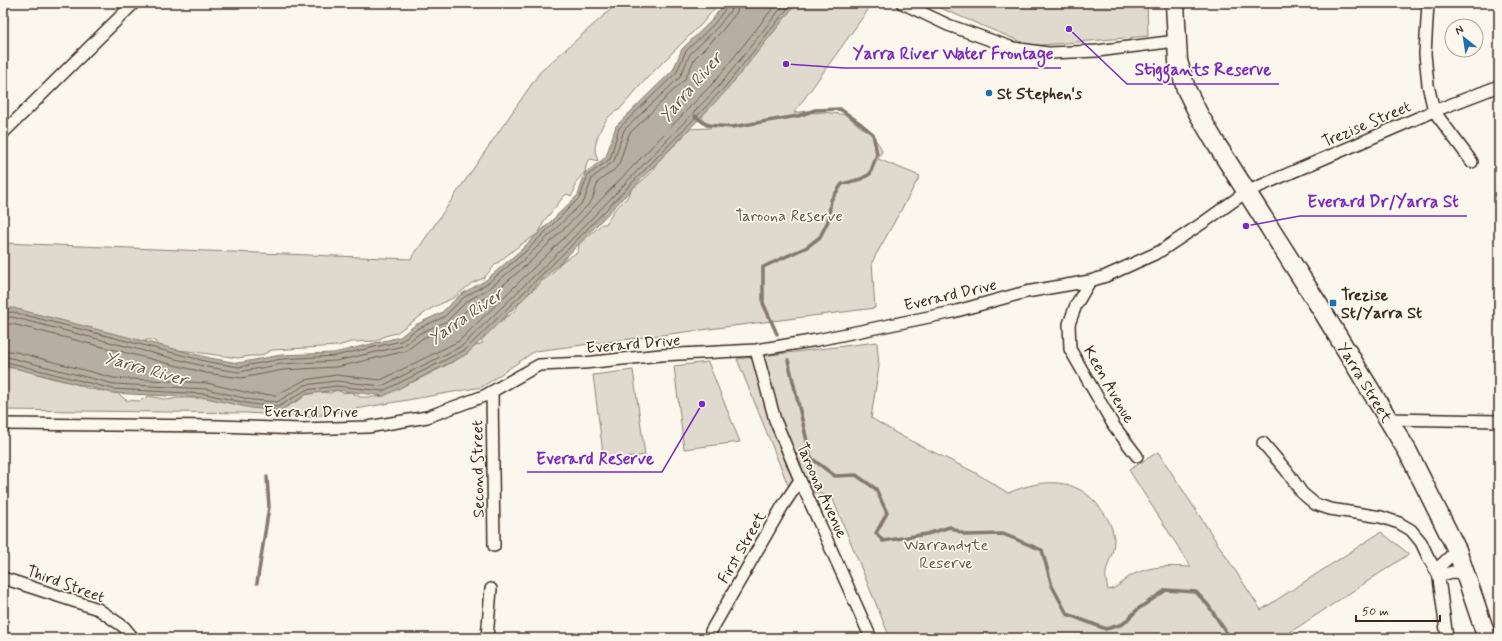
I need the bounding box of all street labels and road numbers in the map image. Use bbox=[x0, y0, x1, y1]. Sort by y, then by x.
street label: Trezise Street bbox=[1319, 96, 1414, 153]
street label: Everard Drive bbox=[902, 275, 999, 316]
street label: Everard Drive bbox=[585, 330, 681, 359]
street label: Yarra Street bbox=[1332, 339, 1397, 427]
street label: Keen Avenue bbox=[1078, 342, 1139, 428]
street label: Everard Drive bbox=[264, 402, 358, 423]
street label: Second Street bbox=[467, 420, 490, 518]
street label: Taroona Avenue bbox=[791, 440, 852, 542]
street label: First Street bbox=[713, 507, 772, 588]
street label: Third Street bbox=[23, 561, 108, 608]

